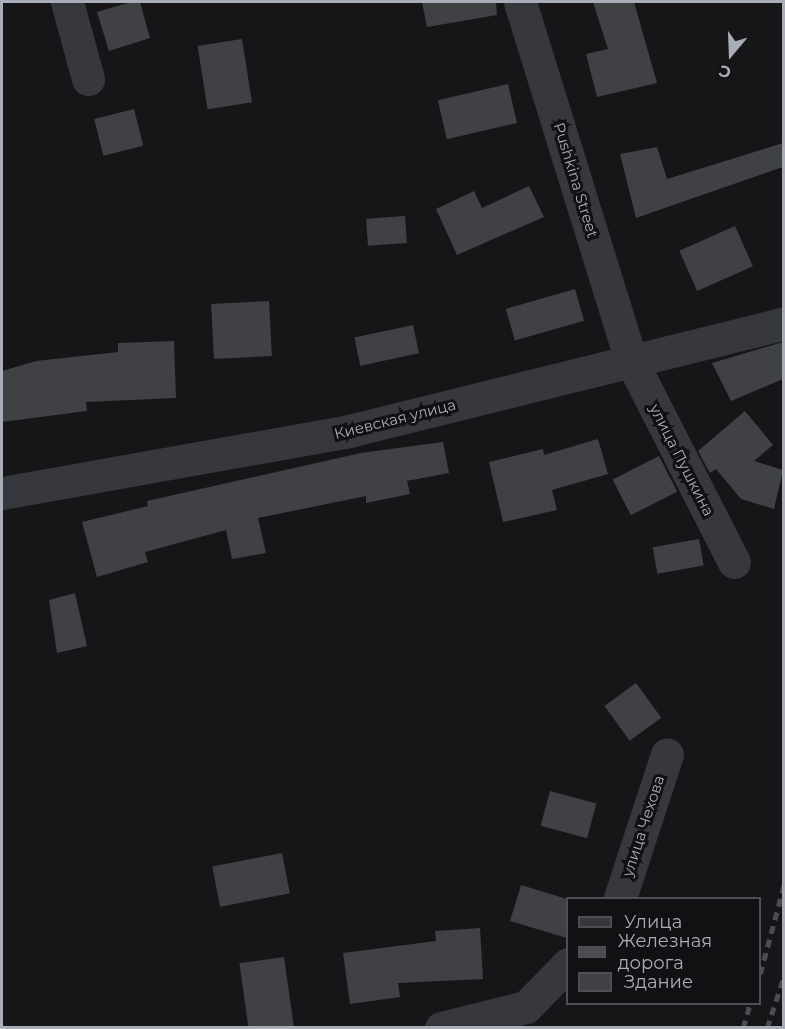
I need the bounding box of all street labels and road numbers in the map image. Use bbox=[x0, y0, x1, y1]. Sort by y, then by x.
street label: Pushkina Street bbox=[550, 120, 602, 240]
street label: Киевская улица bbox=[332, 395, 458, 443]
street label: улица Пушкина bbox=[646, 401, 718, 519]
street label: улица Чехова bbox=[618, 773, 668, 879]

